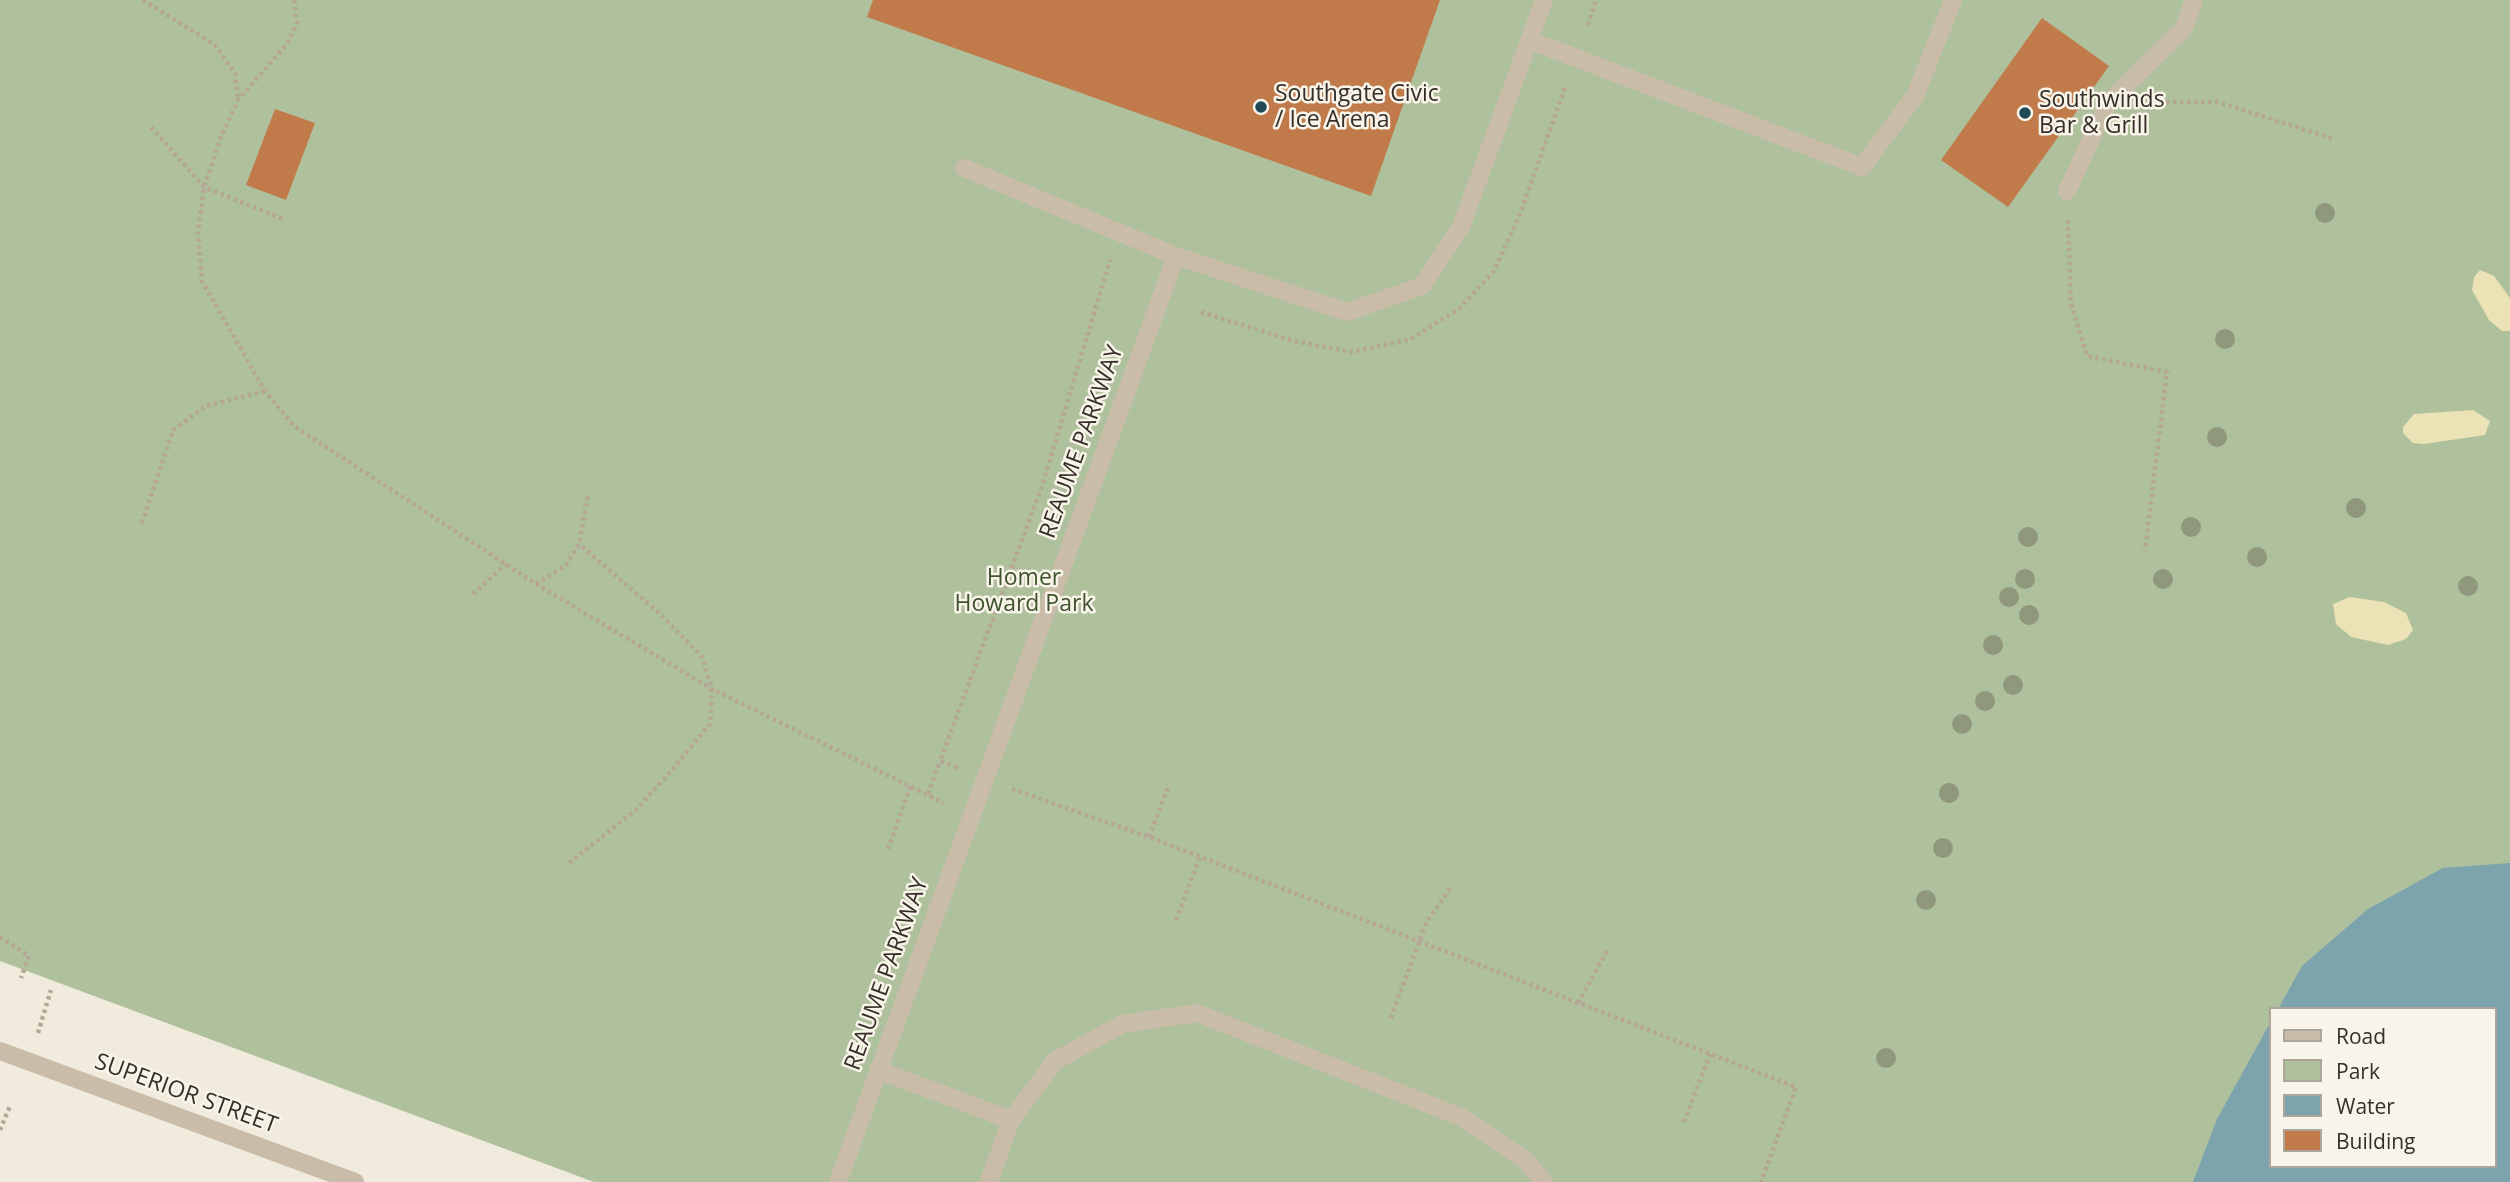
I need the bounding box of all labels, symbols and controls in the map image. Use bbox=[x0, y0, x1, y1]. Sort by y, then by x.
place label: Southgate Civic / Ice Arena bbox=[1275, 80, 1439, 134]
place label: Southwinds Bar & Grill bbox=[2039, 86, 2165, 140]
marker: Southgate Civic / Ice Arena bbox=[1253, 99, 1269, 115]
marker: Southwinds Bar & Grill bbox=[2017, 105, 2033, 121]
street label: REAUME PARKWAY bbox=[1034, 342, 1130, 542]
park label: Homer Howard Park bbox=[955, 564, 1093, 618]
street label: REAUME PARKWAY bbox=[839, 874, 935, 1074]
legend bbox=[2268, 1007, 2496, 1168]
text: Road bbox=[2336, 1022, 2386, 1050]
street label: SUPERIOR STREET bbox=[91, 1048, 281, 1140]
text: Park bbox=[2336, 1057, 2380, 1085]
text: Water bbox=[2336, 1092, 2395, 1120]
text: Building bbox=[2336, 1127, 2415, 1155]

